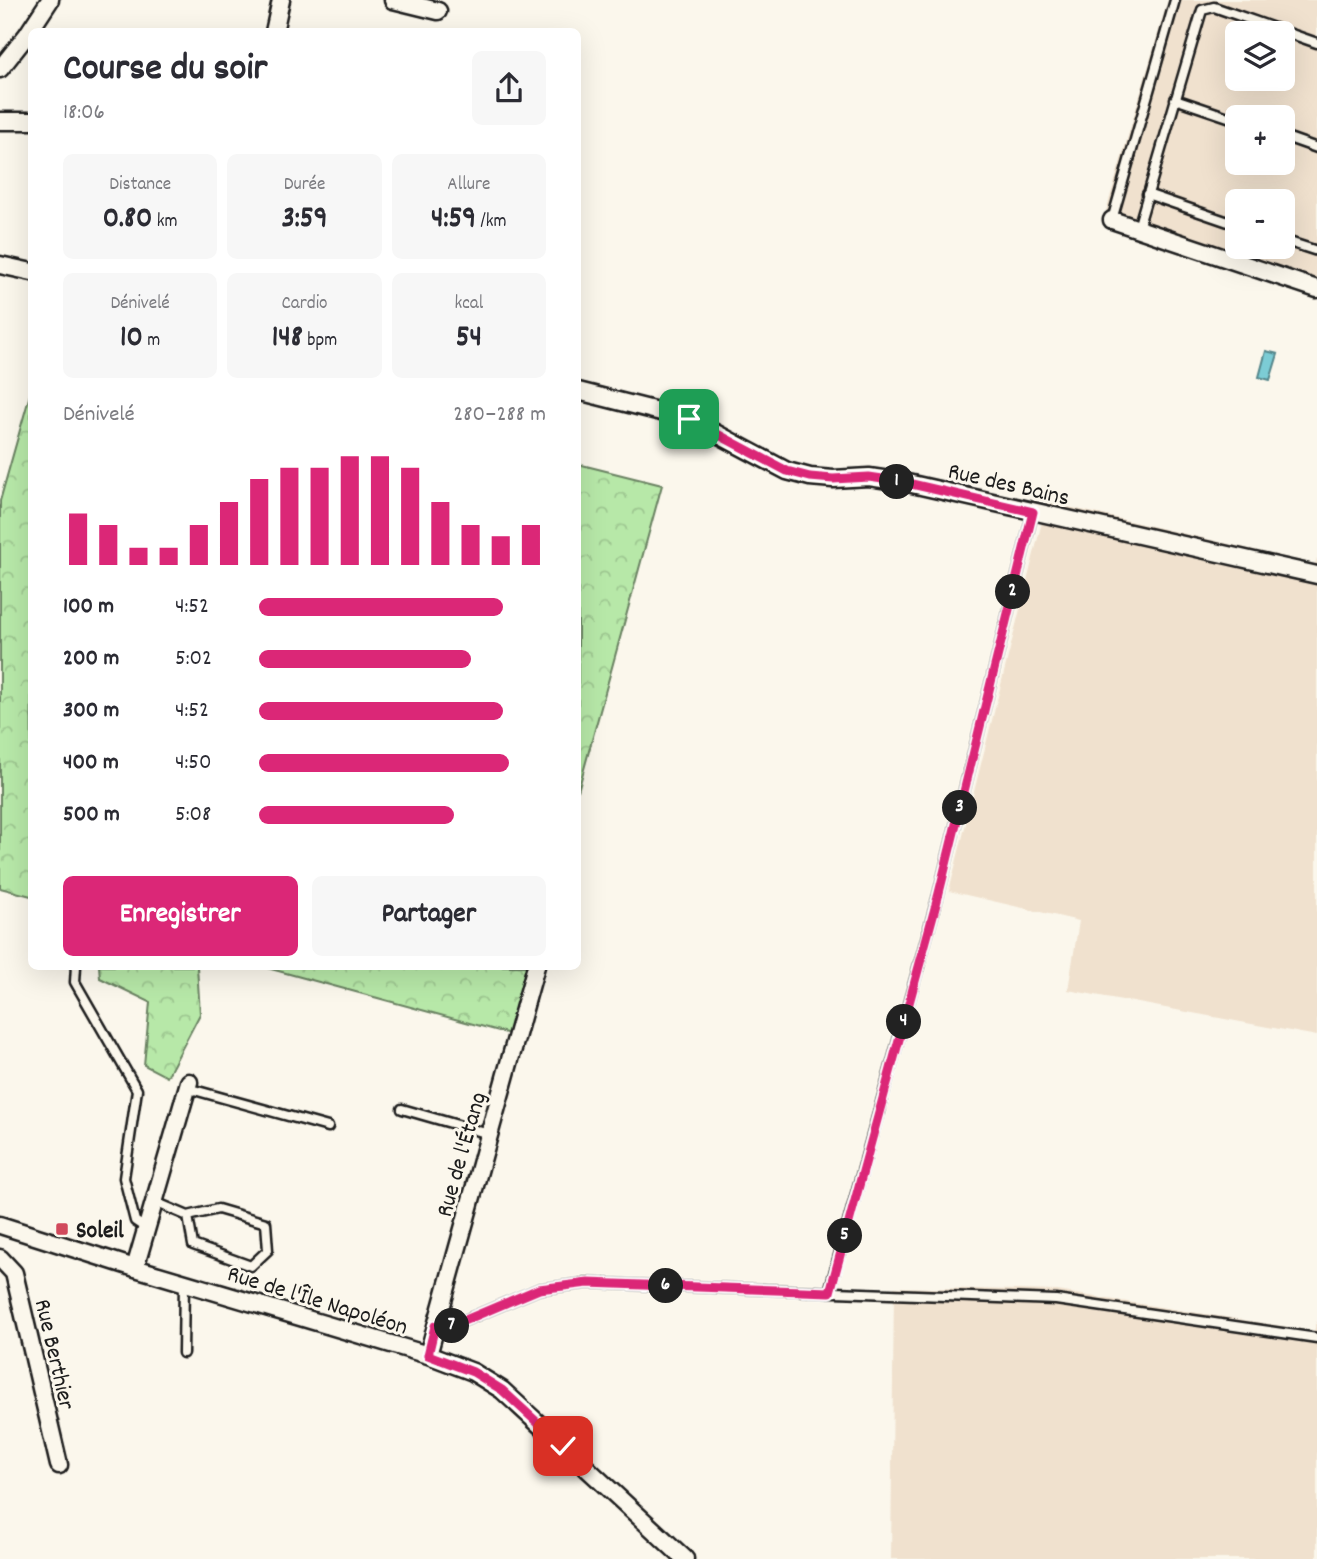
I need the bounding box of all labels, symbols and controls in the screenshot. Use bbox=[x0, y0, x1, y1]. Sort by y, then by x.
map controls bbox=[1225, 21, 1295, 259]
button: layers bbox=[1225, 21, 1295, 91]
text: Course du soir bbox=[63, 43, 267, 98]
button: share bbox=[472, 51, 546, 125]
text: 18:06 bbox=[63, 97, 105, 130]
button: + bbox=[1225, 105, 1295, 175]
text: Distance bbox=[109, 172, 171, 199]
text: Durée bbox=[284, 172, 325, 199]
text: Allure bbox=[447, 172, 490, 199]
button: − bbox=[1225, 189, 1295, 259]
text: 0.80 bbox=[103, 199, 152, 242]
text: 3:59 bbox=[282, 199, 327, 242]
text: 4:59 bbox=[431, 199, 476, 242]
text: km bbox=[152, 209, 178, 236]
text: /km bbox=[476, 209, 507, 236]
text: Dénivelé bbox=[111, 291, 170, 318]
text: Cardio bbox=[281, 291, 328, 318]
text: kcal bbox=[454, 291, 483, 318]
text: 10 bbox=[120, 318, 143, 361]
text: 148 bbox=[272, 318, 303, 361]
text: 54 bbox=[456, 318, 482, 361]
text: m bbox=[143, 328, 160, 355]
text: bpm bbox=[303, 328, 337, 355]
pin bbox=[659, 389, 719, 449]
text: Dénivelé bbox=[63, 399, 135, 432]
text: 280–288 m bbox=[453, 399, 546, 432]
icon: arrive bbox=[670, 400, 708, 438]
street label: Rue des Bains bbox=[944, 455, 1072, 516]
pin: 1 bbox=[880, 464, 914, 500]
text: 1 bbox=[894, 468, 899, 495]
pin: 2 bbox=[996, 574, 1030, 610]
text: 2 bbox=[1008, 578, 1017, 605]
text: 100 m bbox=[63, 591, 114, 624]
text: 4:52 bbox=[175, 591, 209, 624]
text: 200 m bbox=[63, 643, 119, 676]
text: 5:02 bbox=[175, 643, 212, 676]
text: 300 m bbox=[63, 695, 119, 728]
text: 4:52 bbox=[175, 695, 209, 728]
text: 400 m bbox=[63, 747, 119, 780]
text: 4:50 bbox=[175, 747, 212, 780]
pin: 3 bbox=[942, 790, 978, 826]
text: 3 bbox=[955, 794, 964, 821]
text: 500 m bbox=[63, 799, 120, 832]
text: 5:08 bbox=[175, 799, 211, 832]
button: Enregistrer bbox=[63, 876, 298, 956]
button: Partager bbox=[312, 876, 546, 956]
pin: 4 bbox=[886, 1004, 922, 1040]
text: 4 bbox=[900, 1008, 907, 1035]
street label: Rue de l'Étang bbox=[429, 1088, 497, 1221]
place label: Soleil bbox=[76, 1215, 124, 1249]
pin: 5 bbox=[828, 1218, 862, 1254]
marker: Soleil bbox=[54, 1221, 70, 1237]
text: 5 bbox=[840, 1222, 849, 1249]
street label: Rue de l'Île Napoléon bbox=[223, 1258, 412, 1345]
pin: 6 bbox=[648, 1268, 684, 1304]
text: 6 bbox=[661, 1272, 670, 1299]
street label: Rue Berthier bbox=[24, 1296, 82, 1413]
pin: 7 bbox=[434, 1308, 470, 1344]
text: 7 bbox=[448, 1312, 455, 1339]
pin bbox=[533, 1416, 593, 1476]
icon: check bbox=[544, 1427, 582, 1465]

